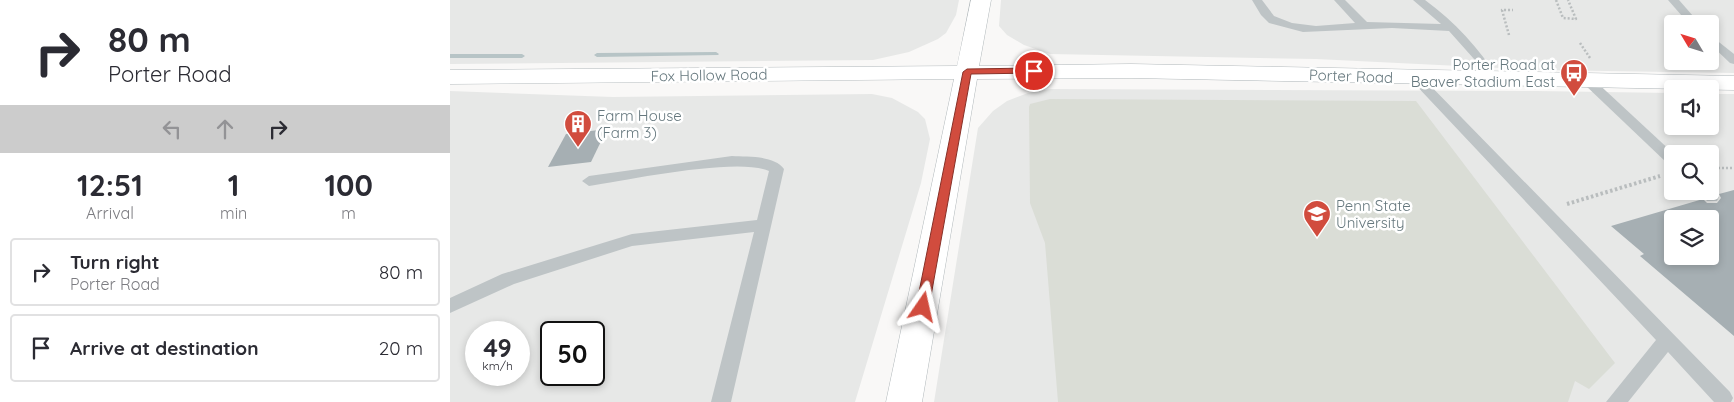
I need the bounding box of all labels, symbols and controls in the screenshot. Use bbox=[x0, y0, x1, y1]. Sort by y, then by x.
north arrow bbox=[1664, 15, 1719, 70]
map controls bbox=[1664, 15, 1719, 265]
text: 80 m bbox=[108, 17, 191, 61]
icon: right bbox=[25, 20, 90, 85]
pin bbox=[1013, 50, 1055, 92]
place label: Porter Road at Beaver Stadium East bbox=[1411, 55, 1555, 91]
icon: arrive bbox=[1020, 57, 1048, 85]
bus stop icon: Porter Road at Beaver Stadium East bbox=[1559, 58, 1589, 97]
text: Porter Road bbox=[108, 60, 232, 88]
street label: Fox Hollow Road bbox=[650, 64, 768, 86]
street label: Porter Road bbox=[1309, 65, 1393, 87]
button: sound bbox=[1664, 80, 1719, 135]
place label: Farm House (Farm 3) bbox=[597, 106, 682, 142]
building icon: Farm House (Farm 3) bbox=[563, 109, 593, 148]
icon: left bbox=[158, 115, 186, 143]
icon: ahead bbox=[211, 115, 239, 143]
icon: right bbox=[264, 115, 292, 143]
button: search bbox=[1664, 145, 1719, 200]
text: 12:51 bbox=[77, 166, 143, 204]
text: 1 bbox=[228, 166, 240, 204]
text: 100 bbox=[324, 166, 373, 204]
place label: Penn State University bbox=[1336, 196, 1411, 232]
school or university icon: Penn State University bbox=[1302, 199, 1332, 238]
text: Arrival bbox=[86, 203, 134, 223]
text: min bbox=[220, 203, 247, 223]
text: m bbox=[341, 203, 356, 223]
button: layers bbox=[1664, 210, 1719, 265]
text: Turn right bbox=[70, 250, 159, 274]
icon: right bbox=[27, 258, 55, 286]
text: 80 m bbox=[379, 260, 423, 284]
text: Porter Road bbox=[70, 274, 160, 294]
position arrow bbox=[896, 280, 948, 332]
speed limit sign: 50 bbox=[540, 321, 605, 386]
text: 49 bbox=[483, 332, 512, 363]
icon: arrive bbox=[27, 334, 55, 362]
text: Arrive at destination bbox=[70, 336, 259, 360]
text: 20 m bbox=[379, 336, 423, 360]
text: km/h bbox=[482, 358, 513, 373]

